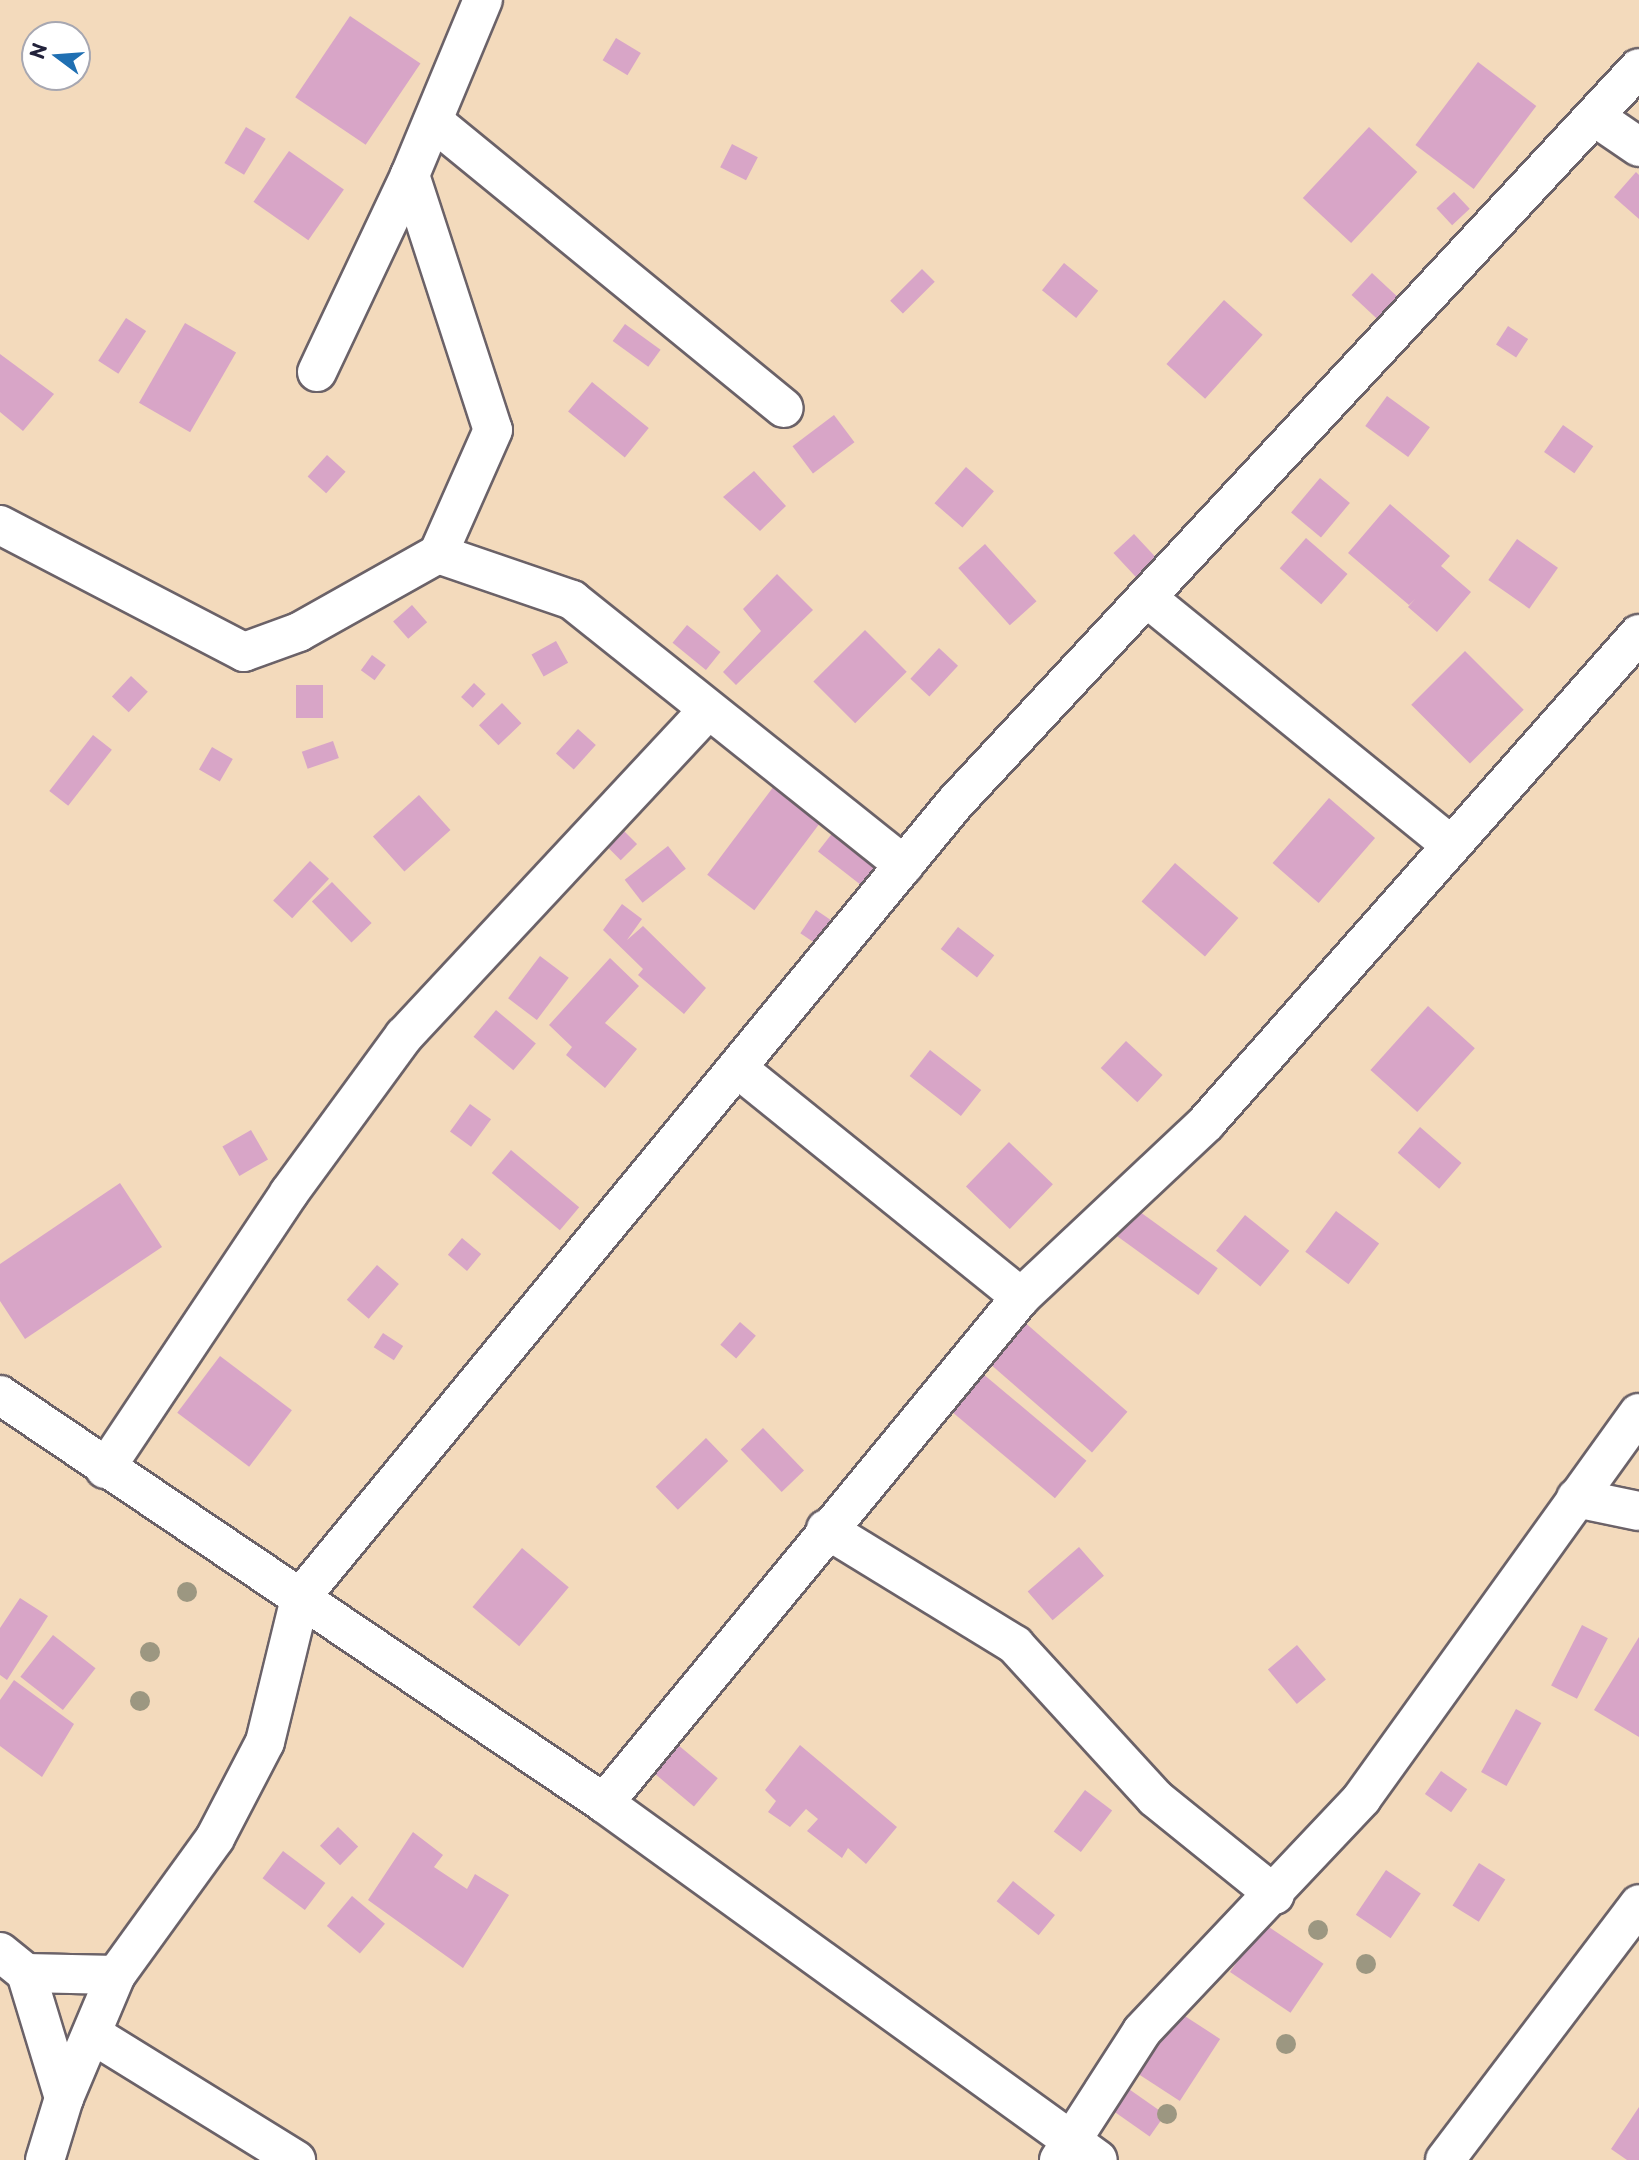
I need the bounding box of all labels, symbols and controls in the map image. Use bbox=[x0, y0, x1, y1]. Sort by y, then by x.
north arrow bbox=[21, 21, 91, 91]
text: N bbox=[22, 40, 53, 62]

